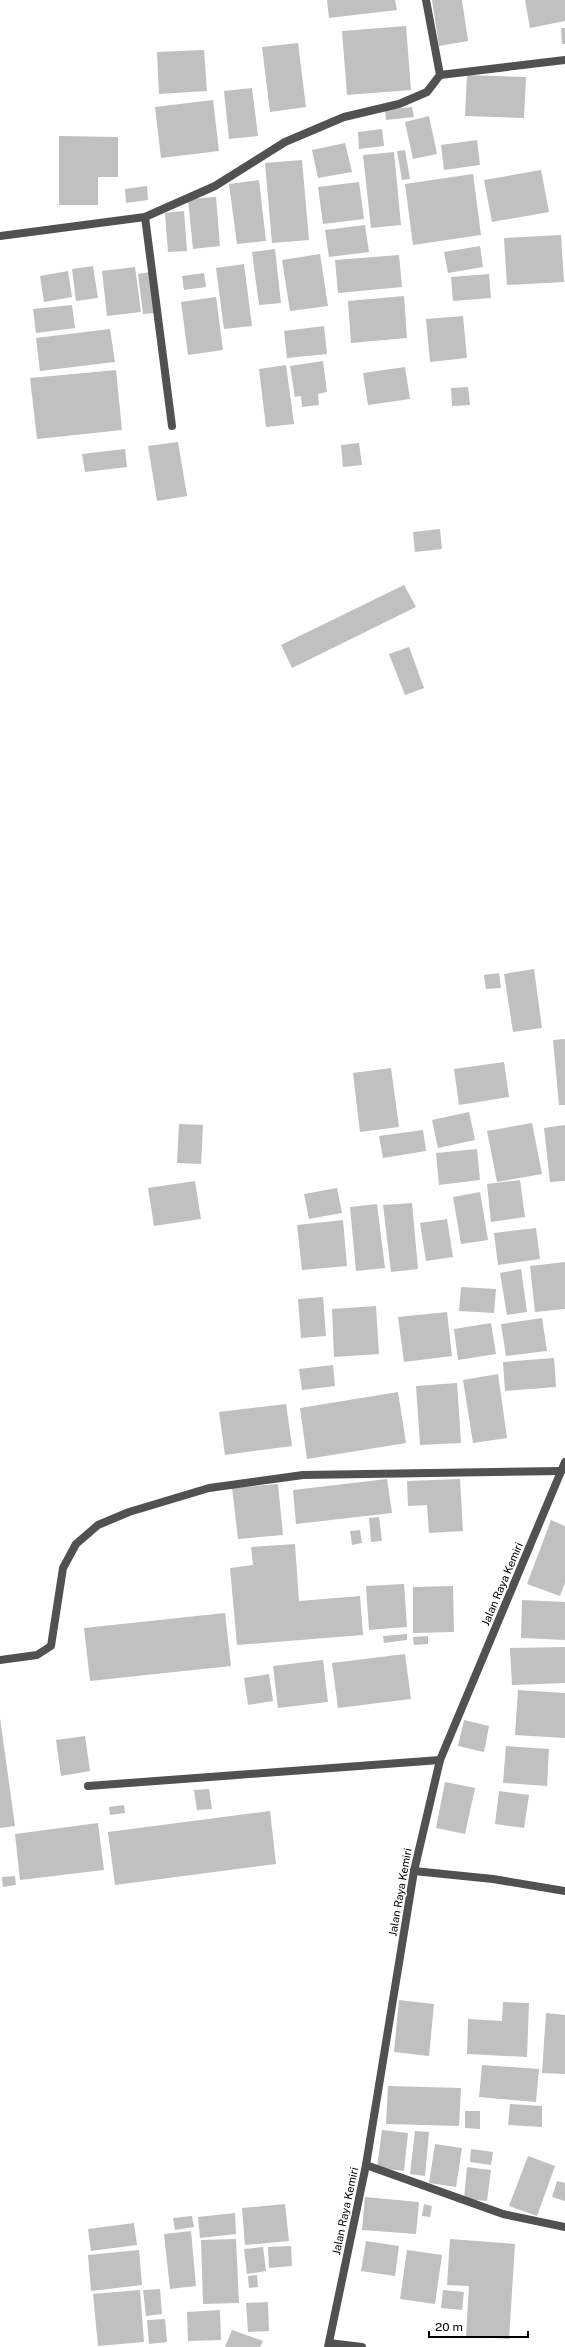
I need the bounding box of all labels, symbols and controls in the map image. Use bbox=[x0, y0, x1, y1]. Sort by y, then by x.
street label: Jalan Raya Kemiri bbox=[479, 1541, 525, 1627]
street label: Jalan Raya Kemiri bbox=[386, 1847, 414, 1937]
street label: Jalan Raya Kemiri bbox=[330, 2166, 360, 2256]
scale bar bbox=[429, 2313, 528, 2339]
text: 20 m bbox=[435, 2320, 463, 2334]

